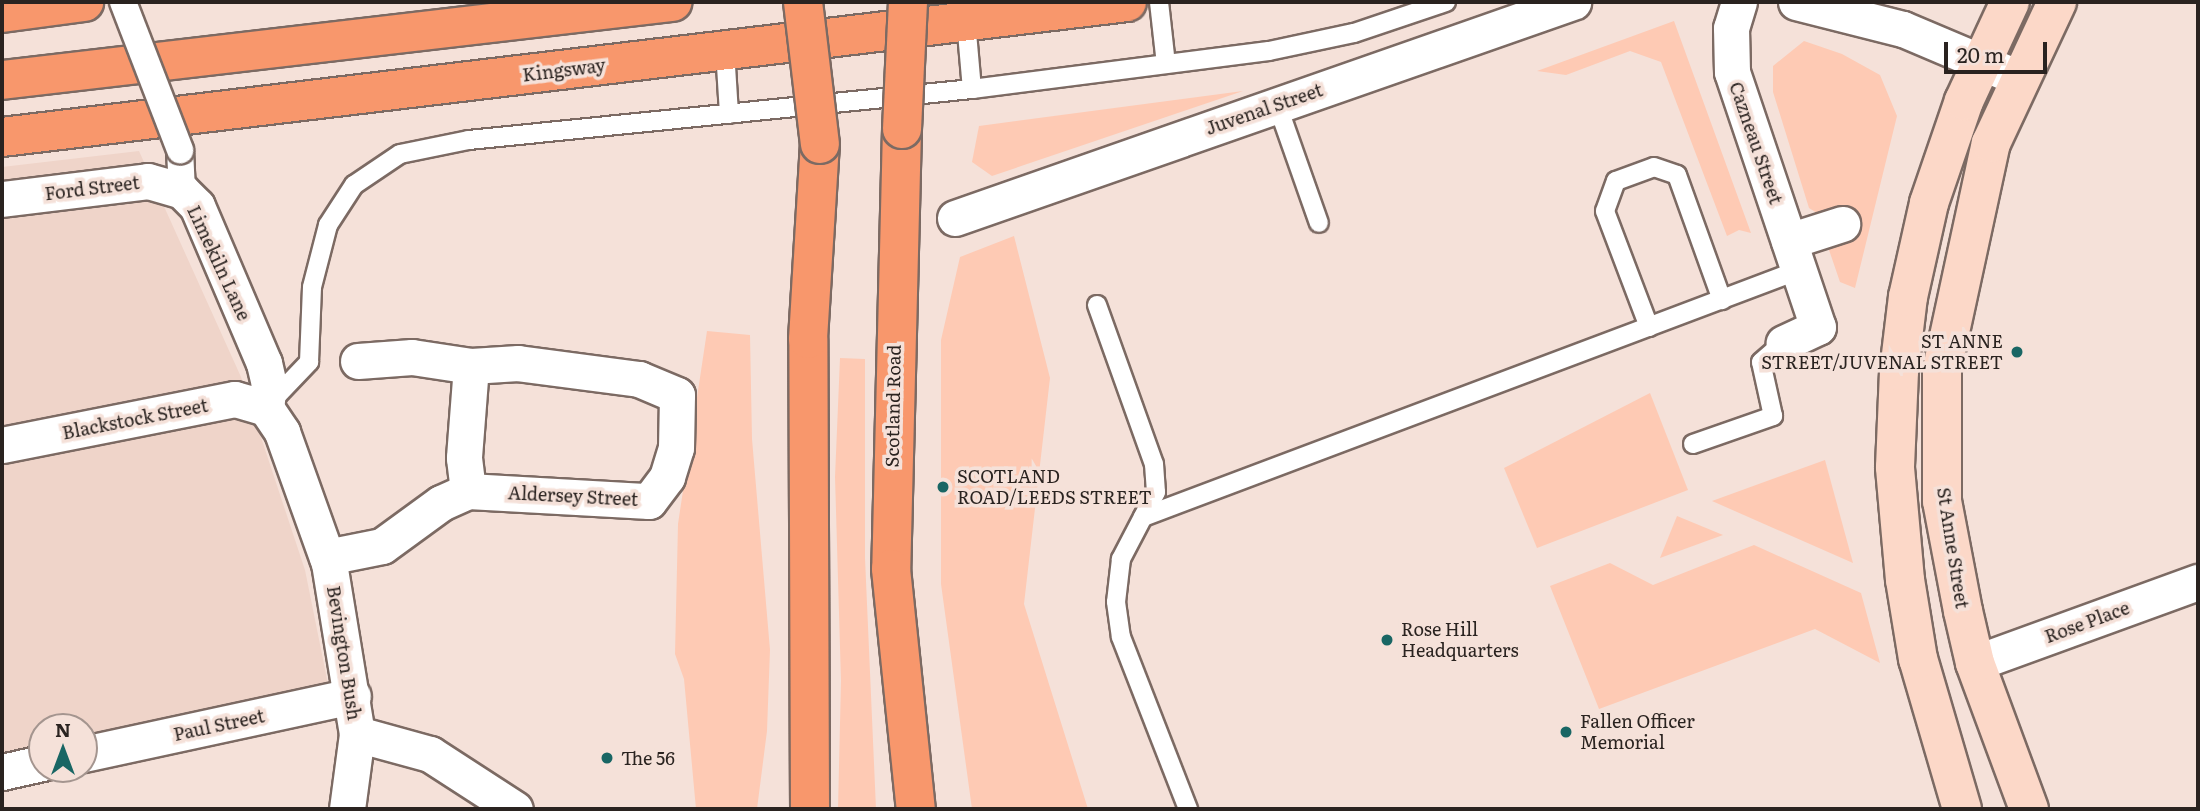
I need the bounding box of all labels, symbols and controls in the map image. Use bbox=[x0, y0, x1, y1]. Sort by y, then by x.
scale bar bbox=[1948, 28, 2051, 72]
text: 20 m bbox=[1957, 38, 2004, 69]
street label: Kingsway bbox=[521, 54, 607, 86]
street label: Juvenal Street bbox=[1203, 79, 1325, 139]
street label: Cazneau Street bbox=[1725, 79, 1787, 207]
street label: Ford Street bbox=[43, 171, 141, 205]
street label: Limekiln Lane bbox=[183, 202, 255, 324]
place label: ST ANNE STREET/JUVENAL STREET bbox=[1761, 331, 2003, 374]
street label: Scotland Road bbox=[881, 344, 905, 468]
marker: ST ANNE STREET/JUVENAL STREET bbox=[2009, 344, 2025, 360]
street label: Blackstock Street bbox=[60, 394, 210, 444]
place label: SCOTLAND ROAD/LEEDS STREET bbox=[957, 466, 1152, 508]
marker: SCOTLAND ROAD/LEEDS STREET bbox=[935, 479, 951, 495]
street label: Aldersey Street bbox=[507, 482, 639, 510]
street label: St Anne Street bbox=[1933, 486, 1973, 610]
street label: Bevington Bush bbox=[323, 584, 365, 722]
street label: Rose Place bbox=[2042, 597, 2132, 647]
place label: Rose Hill Headquarters bbox=[1401, 619, 1519, 662]
marker: Rose Hill Headquarters bbox=[1379, 632, 1395, 648]
street label: Paul Street bbox=[171, 705, 267, 745]
place label: Fallen Officer Memorial bbox=[1580, 711, 1695, 754]
north arrow bbox=[28, 713, 98, 783]
text: N bbox=[55, 715, 71, 743]
marker: Fallen Officer Memorial bbox=[1558, 724, 1574, 740]
place label: The 56 bbox=[621, 747, 675, 769]
marker: The 56 bbox=[599, 750, 615, 766]

